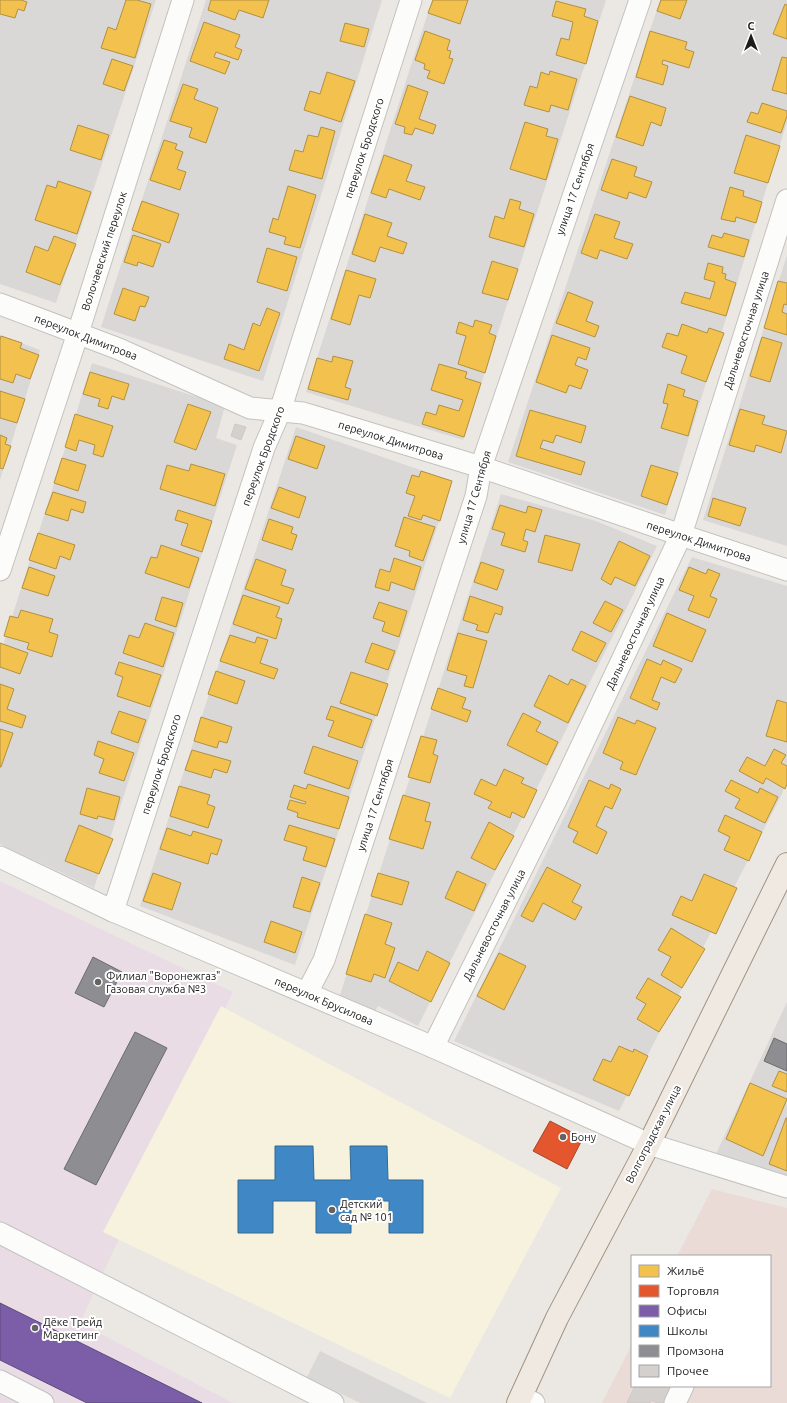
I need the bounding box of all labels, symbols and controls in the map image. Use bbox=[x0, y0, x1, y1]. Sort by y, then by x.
north arrow bbox=[731, 16, 771, 56]
text: С bbox=[747, 20, 755, 32]
street label: переулок Бродского bbox=[342, 96, 386, 200]
street label: улица 17 Сентября bbox=[554, 141, 596, 237]
street label: Волочаевский переулок bbox=[79, 190, 129, 312]
street label: Дальневосточная улица bbox=[721, 269, 771, 391]
street label: переулок Димитрова bbox=[33, 312, 139, 362]
street label: переулок Бродского bbox=[239, 405, 287, 507]
street label: переулок Димитрова bbox=[337, 418, 445, 462]
street label: улица 17 Сентября bbox=[455, 449, 493, 545]
street label: переулок Димитрова bbox=[645, 518, 753, 564]
street label: Дальневосточная улица bbox=[603, 575, 667, 691]
street label: переулок Бродского bbox=[139, 712, 183, 816]
street label: улица 17 Сентября bbox=[354, 757, 396, 853]
street label: Дальневосточная улица bbox=[461, 867, 527, 983]
place label: Филиал "Воронежгаз" Газовая служба №3 bbox=[106, 970, 220, 995]
street label: переулок Брусилова bbox=[273, 975, 375, 1027]
marker: Филиал "Воронежгаз" Газовая служба №3 bbox=[93, 977, 103, 987]
street label: Волгоградская улица bbox=[623, 1083, 683, 1185]
place label: Бону bbox=[571, 1131, 597, 1143]
marker: Бону bbox=[558, 1132, 568, 1142]
place label: Детский сад № 101 bbox=[340, 1198, 393, 1223]
marker: Детский сад № 101 bbox=[327, 1205, 337, 1215]
legend bbox=[631, 1255, 771, 1387]
text: Жильё bbox=[667, 1264, 704, 1277]
text: Торговля bbox=[667, 1284, 719, 1297]
text: Офисы bbox=[667, 1304, 707, 1317]
place label: Дёке Трейд Маркетинг bbox=[43, 1316, 103, 1341]
marker: Дёке Трейд Маркетинг bbox=[30, 1323, 40, 1333]
text: Школы bbox=[667, 1324, 708, 1337]
text: Промзона bbox=[667, 1344, 724, 1357]
text: Прочее bbox=[667, 1364, 709, 1377]

